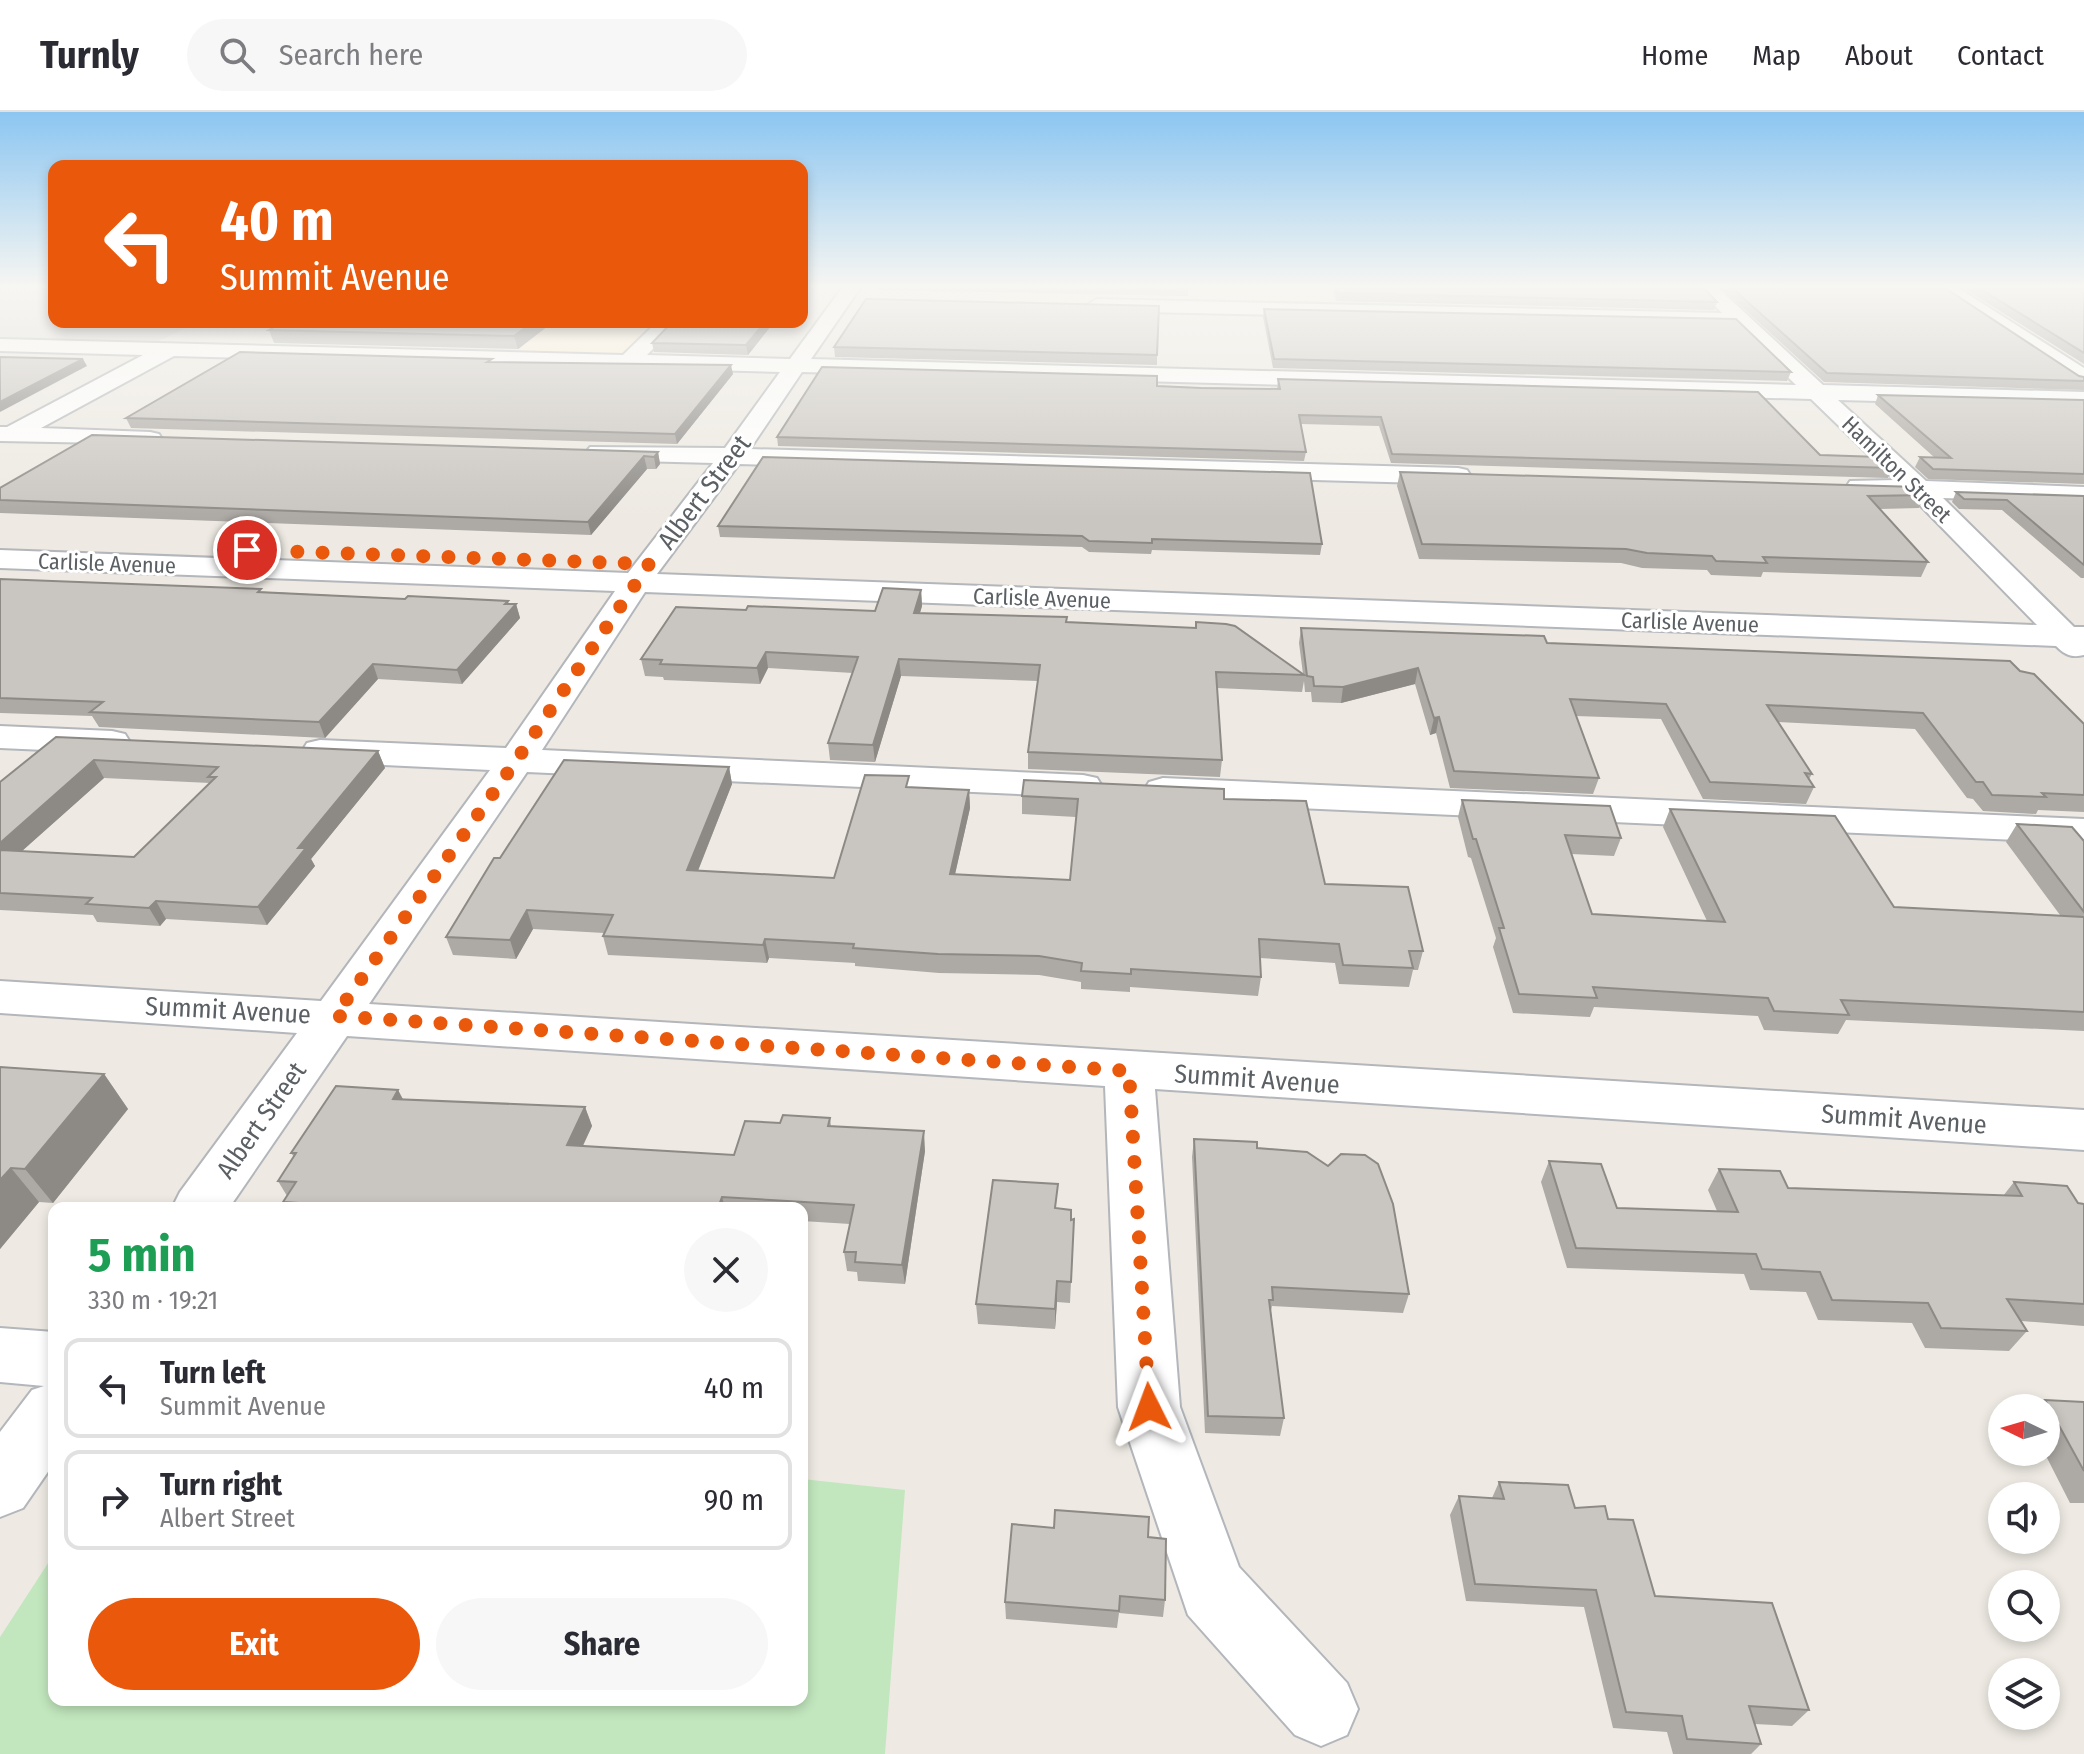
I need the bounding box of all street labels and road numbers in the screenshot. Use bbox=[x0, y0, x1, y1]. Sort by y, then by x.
street label: Hamilton Street bbox=[1836, 410, 1958, 529]
street label: Albert Street bbox=[651, 429, 758, 555]
street label: Carlisle Avenue bbox=[38, 548, 176, 579]
street label: Carlisle Avenue bbox=[973, 583, 1111, 614]
street label: Carlisle Avenue bbox=[1621, 607, 1759, 638]
street label: Summit Avenue bbox=[144, 991, 312, 1030]
street label: Albert Street bbox=[210, 1056, 313, 1184]
street label: Summit Avenue bbox=[1173, 1058, 1341, 1101]
street label: Summit Avenue bbox=[1820, 1098, 1988, 1141]

